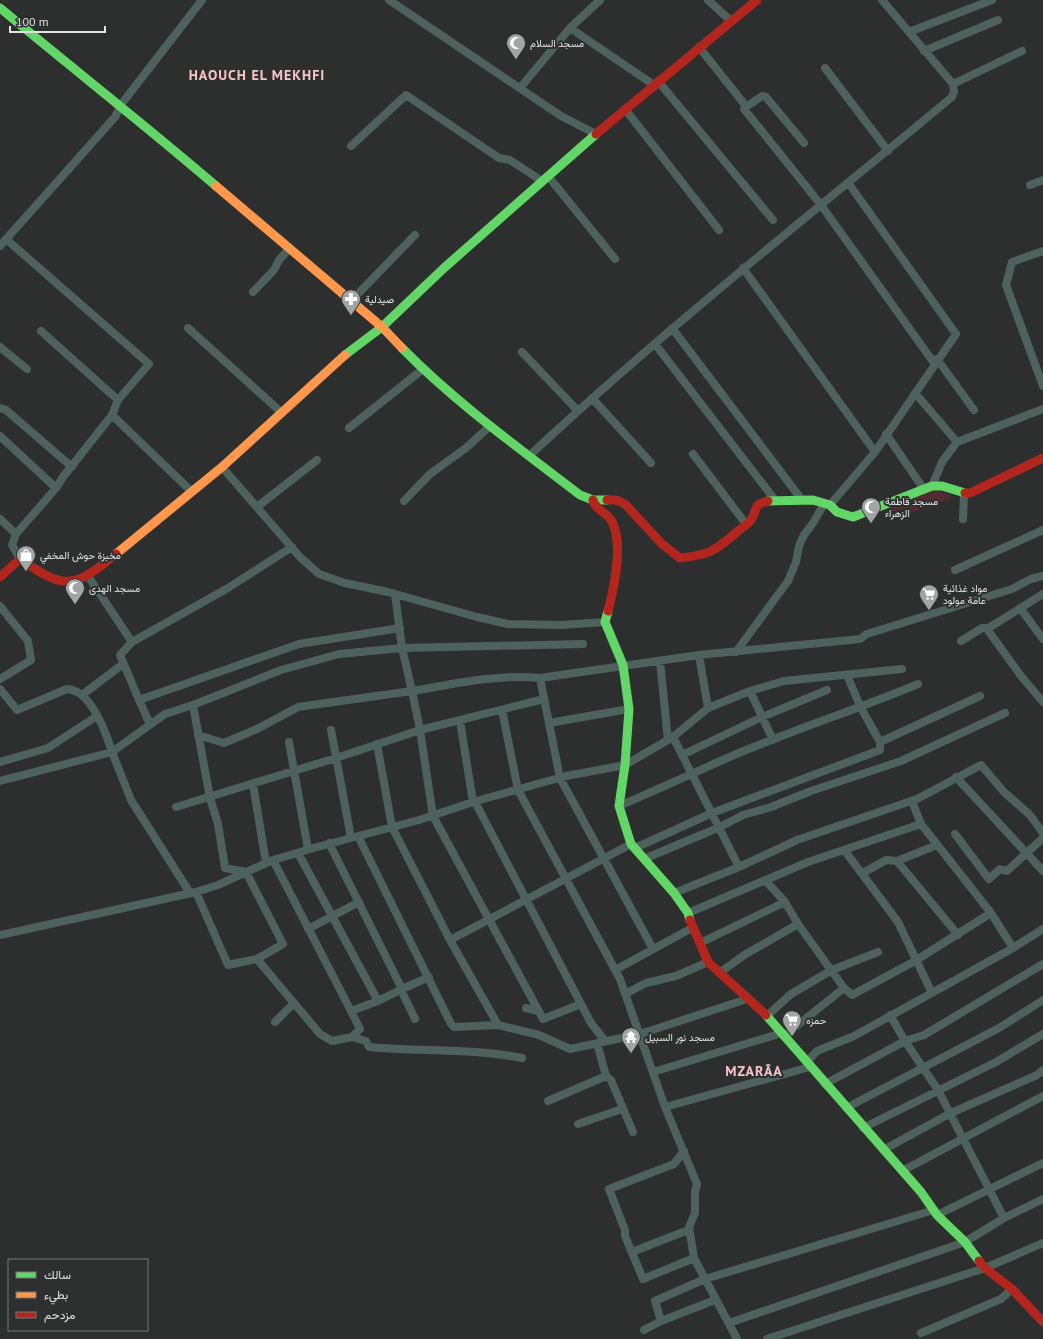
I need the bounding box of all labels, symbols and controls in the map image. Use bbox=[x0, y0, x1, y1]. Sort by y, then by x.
scale bar bbox=[10, 8, 105, 34]
text: 100 m bbox=[16, 14, 49, 29]
mosque icon: مسجد السلام bbox=[505, 32, 527, 60]
place label: مسجد السلام bbox=[530, 37, 584, 50]
district label: HAOUCH EL MEKHFI bbox=[189, 66, 325, 84]
pharmacy icon: صيدلية bbox=[340, 288, 362, 316]
place label: صيدلية bbox=[365, 293, 394, 306]
place label: مسجد فاطمة الزهراء bbox=[885, 495, 938, 520]
mosque icon: مسجد فاطمة الزهراء bbox=[860, 496, 882, 524]
shop icon: مخبزة حوش المخفي bbox=[15, 544, 37, 572]
place label: مخبزة حوش المخفي bbox=[40, 549, 121, 564]
mosque icon: مسجد الهدى bbox=[64, 577, 86, 605]
place label: مسجد الهدى bbox=[89, 582, 140, 595]
place label: مواد غذائية عامة مولود bbox=[943, 582, 987, 607]
supermarket icon: مواد غذائية عامة مولود bbox=[918, 583, 940, 611]
supermarket icon: حمزه bbox=[781, 1009, 803, 1037]
place label: حمزه bbox=[806, 1014, 826, 1027]
temple icon: مسجد نور السبيل bbox=[620, 1026, 642, 1054]
place label: مسجد نور السبيل bbox=[645, 1031, 715, 1044]
district label: MZARÂA bbox=[725, 1062, 783, 1080]
legend bbox=[8, 1259, 148, 1331]
text: سالك bbox=[44, 1267, 71, 1282]
text: بطيء bbox=[44, 1287, 68, 1305]
text: مزدحم bbox=[44, 1307, 75, 1323]

